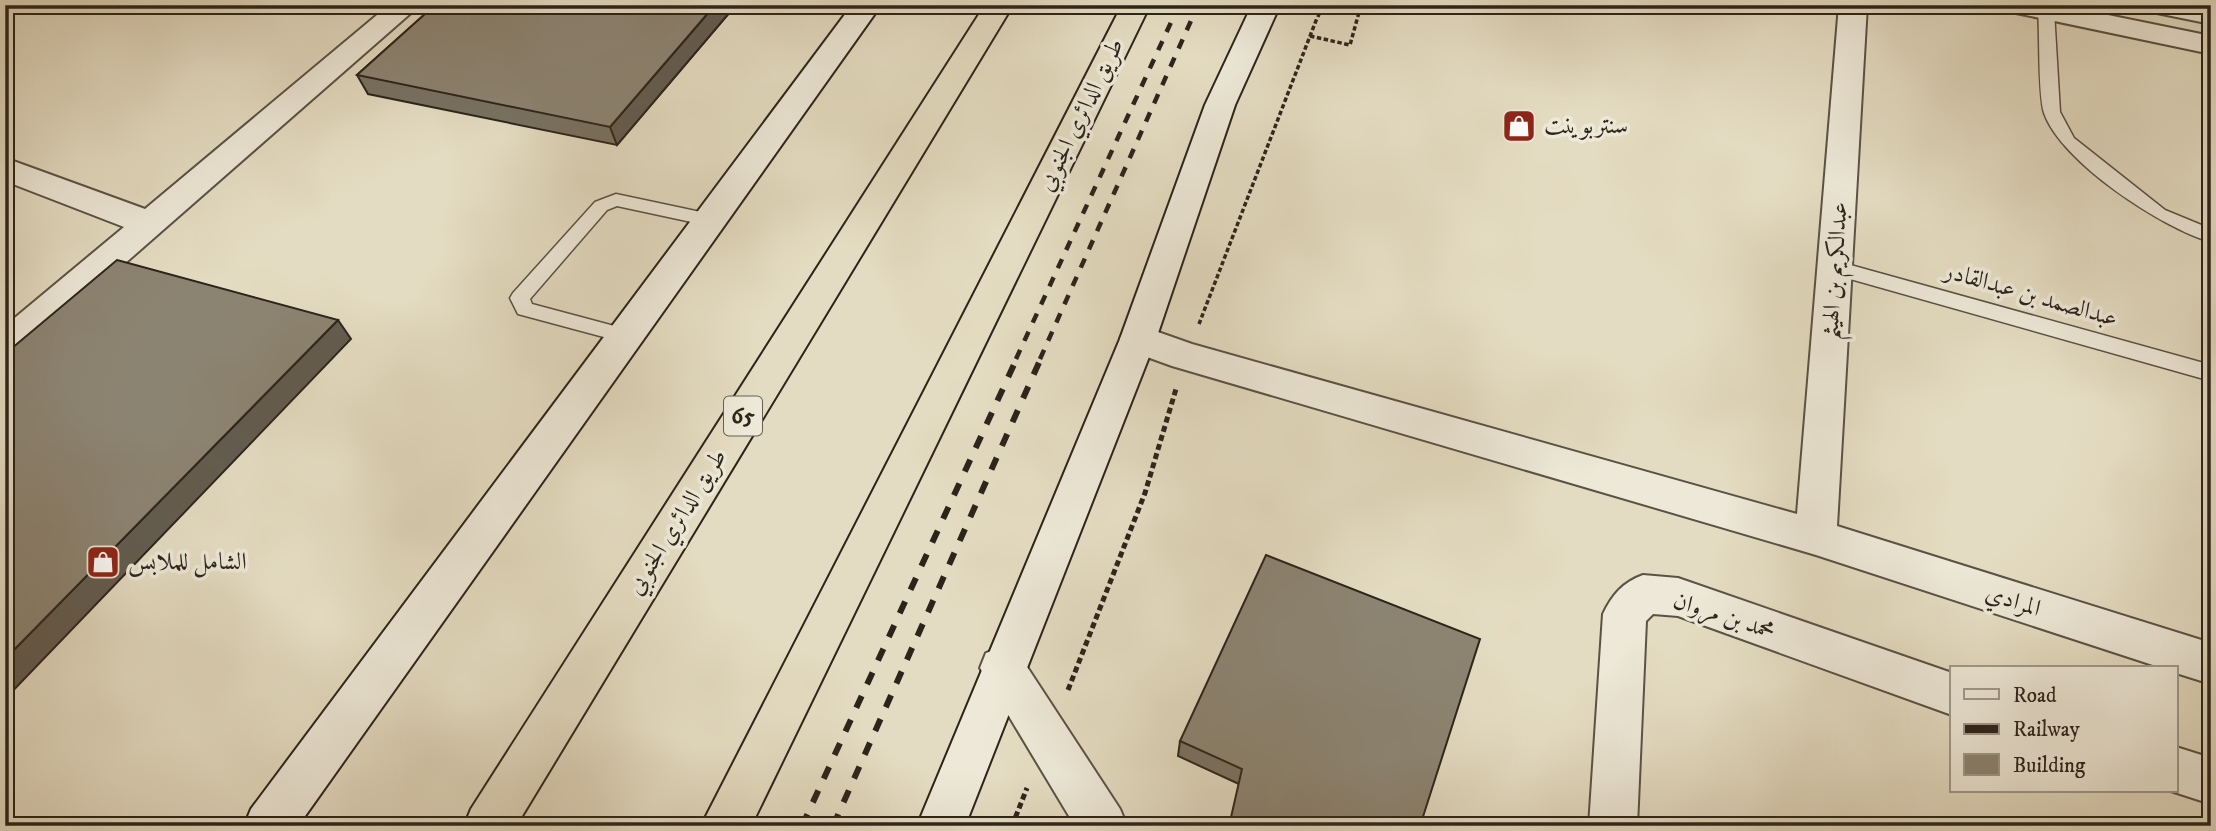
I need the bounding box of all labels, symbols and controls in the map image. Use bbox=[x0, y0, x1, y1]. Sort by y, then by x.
street label: طريق الدائري الجنوبي bbox=[1031, 34, 1134, 198]
shop icon: سنتربوينت bbox=[1500, 107, 1538, 145]
place label: سنتربوينت bbox=[1544, 111, 1628, 141]
street label: عبدالكريم بن الهيثم bbox=[1815, 201, 1863, 342]
street label: عبدالصمد بن عبدالقادر bbox=[1939, 255, 2121, 334]
road number: 65 bbox=[724, 396, 762, 436]
street label: طريق الدائري الجنوبي bbox=[620, 444, 736, 602]
shop icon: الشامل للملابس bbox=[84, 543, 122, 581]
place label: الشامل للملابس bbox=[128, 547, 247, 578]
street label: المرادي bbox=[1981, 578, 2044, 627]
street label: محمد بن مروان bbox=[1669, 585, 1779, 647]
legend bbox=[1950, 666, 2178, 792]
text: Road bbox=[2013, 683, 2057, 709]
text: Railway bbox=[2013, 717, 2081, 743]
text: Building bbox=[2013, 753, 2086, 779]

